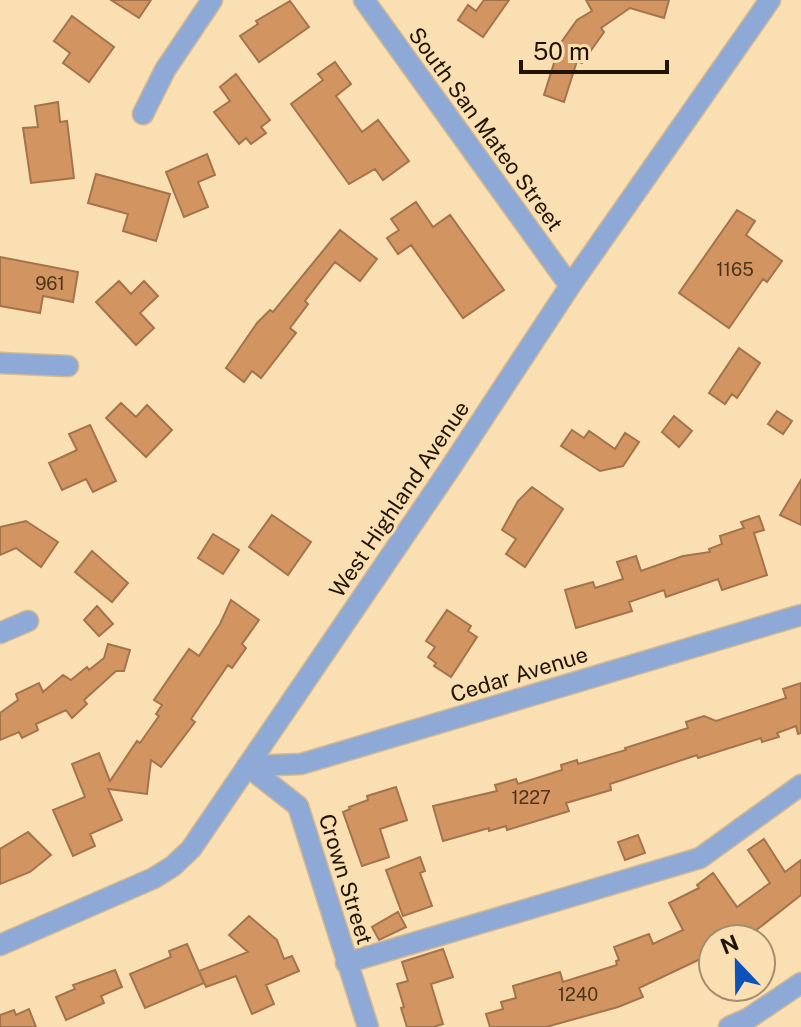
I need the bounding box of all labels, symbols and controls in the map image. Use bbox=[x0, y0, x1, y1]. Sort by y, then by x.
street label: South San Mateo Street bbox=[403, 22, 569, 236]
scale bar bbox=[521, 24, 667, 74]
text: 50 m bbox=[533, 37, 590, 65]
house number: 1165 bbox=[716, 259, 754, 280]
house number: 961 bbox=[35, 273, 65, 294]
street label: West Highland Avenue bbox=[324, 396, 474, 602]
street label: Cedar Avenue bbox=[447, 641, 591, 707]
house number: 1227 bbox=[511, 787, 551, 808]
street label: Crown Street bbox=[314, 810, 378, 948]
north arrow bbox=[697, 923, 777, 1003]
text: N bbox=[717, 929, 742, 960]
house number: 1240 bbox=[558, 984, 598, 1005]

